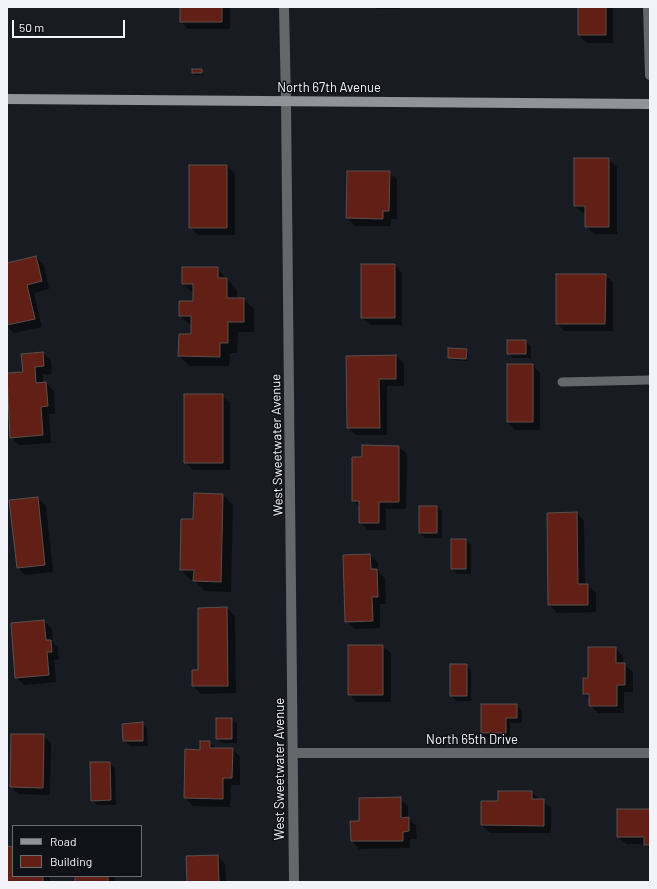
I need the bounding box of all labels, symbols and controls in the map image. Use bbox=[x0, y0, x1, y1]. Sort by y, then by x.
scale bar bbox=[14, 12, 127, 38]
text: 50 m bbox=[19, 20, 44, 34]
street label: North 67th Avenue bbox=[277, 80, 381, 96]
street label: West Sweetwater Avenue bbox=[268, 374, 286, 516]
street label: West Sweetwater Avenue bbox=[272, 698, 288, 840]
street label: North 65th Drive bbox=[426, 732, 518, 748]
legend bbox=[12, 825, 142, 877]
text: Road bbox=[50, 834, 77, 848]
text: Building bbox=[50, 854, 92, 868]

